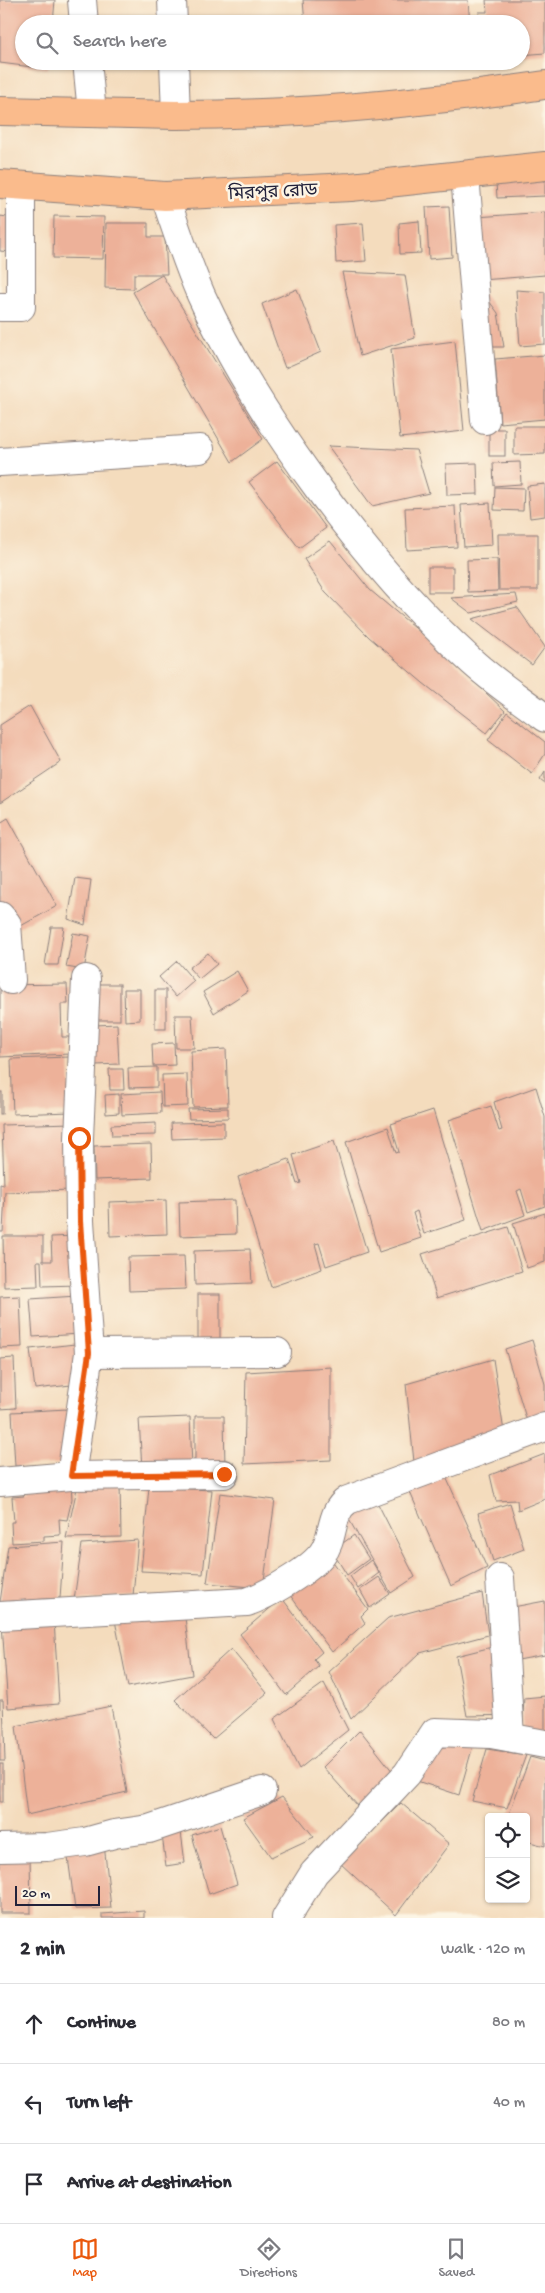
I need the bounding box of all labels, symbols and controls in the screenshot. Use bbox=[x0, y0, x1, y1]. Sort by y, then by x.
search box bbox=[15, 15, 530, 70]
icon: search bbox=[33, 29, 61, 57]
text: Search here bbox=[73, 31, 167, 54]
street label: মিরপুর রোড bbox=[227, 179, 318, 206]
route start bbox=[68, 1127, 91, 1150]
route end bbox=[213, 1463, 236, 1486]
map controls bbox=[485, 1813, 530, 1903]
button: locate bbox=[485, 1813, 530, 1858]
button: layers bbox=[485, 1858, 530, 1903]
scale bar bbox=[15, 1883, 100, 1906]
text: 20 m bbox=[22, 1886, 50, 1903]
text: 2 min bbox=[20, 1938, 65, 1963]
text: Walk · 120 m bbox=[441, 1941, 525, 1960]
icon: ahead bbox=[20, 2010, 48, 2038]
text: Continue bbox=[67, 2012, 136, 2035]
text: 80 m bbox=[492, 2014, 525, 2033]
icon: left bbox=[20, 2090, 48, 2118]
text: Turn left bbox=[67, 2092, 131, 2115]
text: 40 m bbox=[493, 2094, 525, 2113]
icon: arrive bbox=[20, 2170, 48, 2198]
text: Arrive at destination bbox=[67, 2172, 231, 2195]
tab: Map bbox=[71, 2235, 99, 2282]
tab: Directions bbox=[240, 2235, 297, 2282]
tab: Saved bbox=[438, 2235, 474, 2282]

